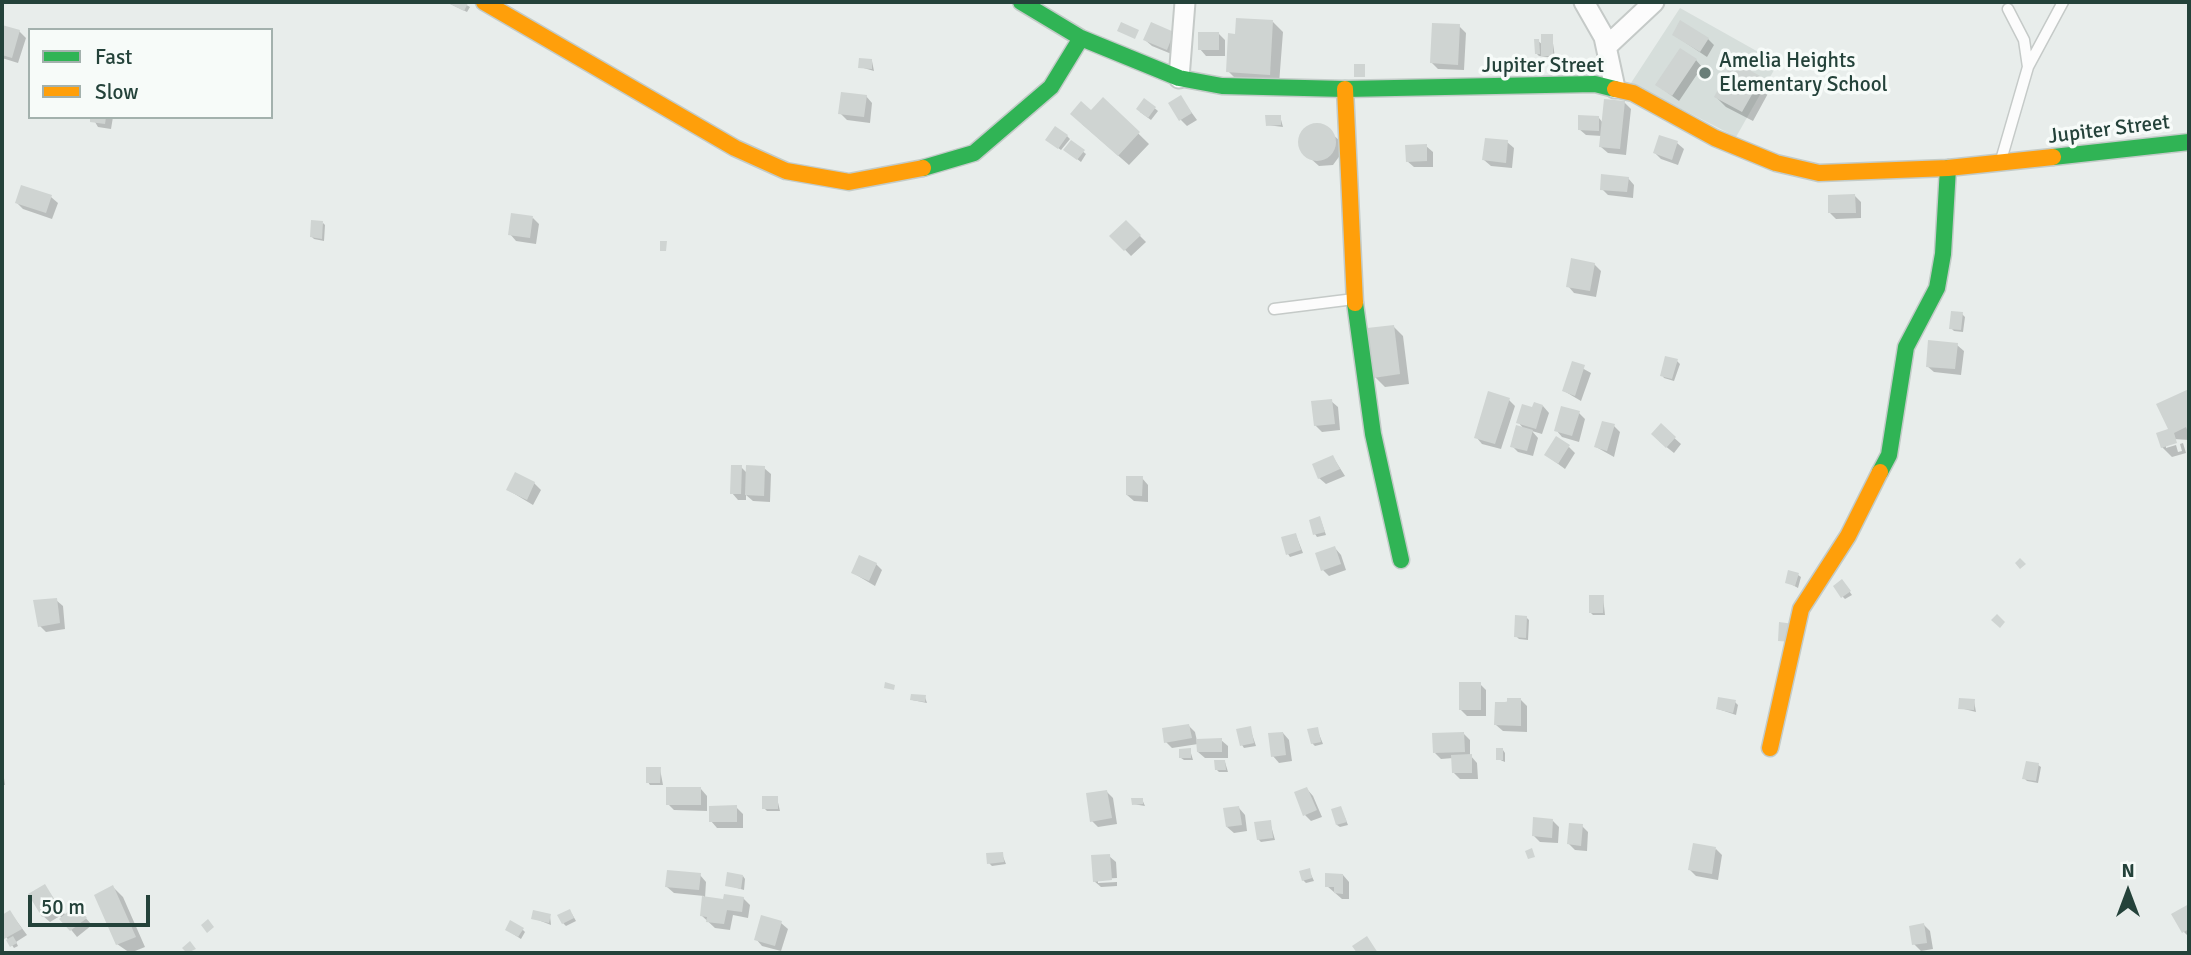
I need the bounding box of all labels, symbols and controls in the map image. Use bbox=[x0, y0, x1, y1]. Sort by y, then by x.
legend bbox=[28, 28, 273, 119]
text: Fast bbox=[95, 44, 132, 70]
place label: Amelia Heights Elementary School bbox=[1719, 48, 1888, 98]
street label: Jupiter Street bbox=[1482, 53, 1604, 79]
marker: Amelia Heights Elementary School bbox=[1697, 65, 1713, 81]
text: Slow bbox=[95, 79, 139, 105]
street label: Jupiter Street bbox=[2047, 110, 2171, 150]
north arrow bbox=[2093, 857, 2163, 927]
text: N bbox=[2121, 859, 2135, 883]
scale bar bbox=[32, 881, 154, 925]
text: 50 m bbox=[41, 894, 85, 920]

